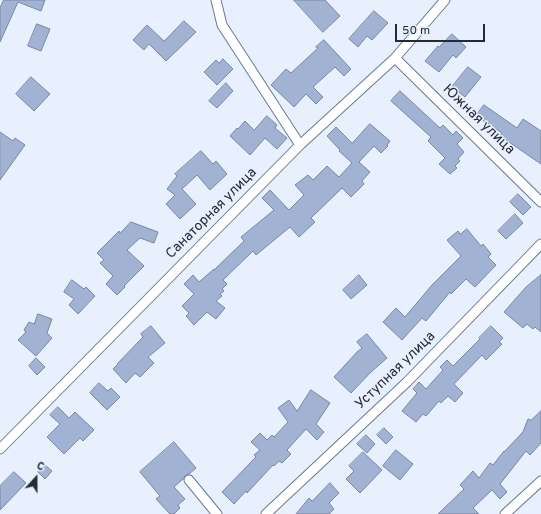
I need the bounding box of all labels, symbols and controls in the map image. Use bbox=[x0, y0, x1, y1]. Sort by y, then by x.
scale bar bbox=[397, 16, 487, 42]
text: 50 m bbox=[402, 23, 430, 39]
street label: Южная улица bbox=[438, 81, 518, 159]
street label: Санаторная улица bbox=[163, 165, 261, 263]
street label: Уступная улица bbox=[353, 329, 439, 413]
north arrow bbox=[16, 458, 56, 498]
text: С bbox=[35, 459, 46, 475]

